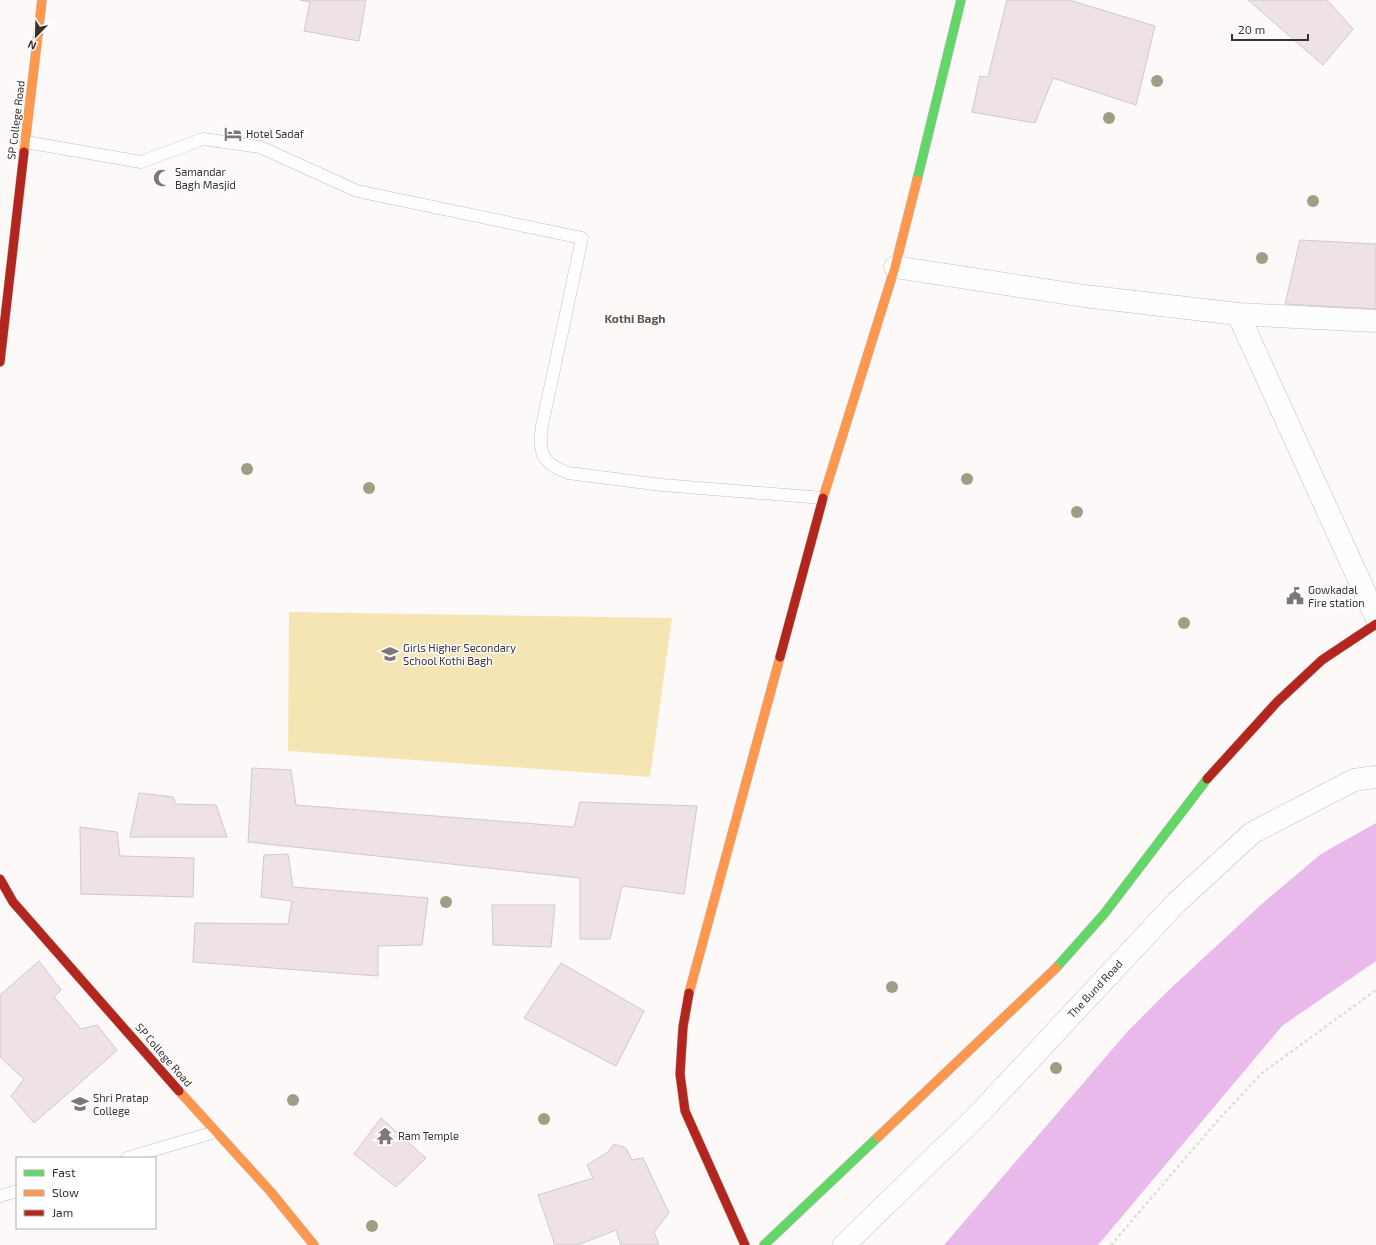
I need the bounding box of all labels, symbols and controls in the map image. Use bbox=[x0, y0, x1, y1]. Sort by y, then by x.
north arrow bbox=[16, 16, 56, 56]
scale bar bbox=[1232, 16, 1308, 42]
text: 20 m bbox=[1238, 22, 1265, 36]
text: N bbox=[26, 38, 38, 53]
street label: SP College Road bbox=[4, 80, 27, 160]
hotel icon: Hotel Sadaf bbox=[223, 124, 243, 144]
place label: Hotel Sadaf bbox=[246, 127, 305, 140]
place label: Samandar Bagh Masjid bbox=[175, 165, 236, 192]
mosque icon: Samandar Bagh Masjid bbox=[152, 168, 172, 188]
district label: Kothi Bagh bbox=[604, 311, 666, 325]
place label: Gowkadal Fire station bbox=[1308, 583, 1365, 609]
public building icon: Gowkadal Fire station bbox=[1285, 586, 1305, 606]
place label: Girls Higher Secondary School Kothi Bagh bbox=[403, 641, 516, 667]
school or university icon: Girls Higher Secondary School Kothi Bagh bbox=[380, 644, 400, 664]
street label: The Bund Road bbox=[1064, 957, 1125, 1020]
street label: SP College Road bbox=[133, 1020, 195, 1089]
place label: Shri Pratap College bbox=[93, 1091, 149, 1117]
school or university icon: Shri Pratap College bbox=[70, 1094, 90, 1114]
temple icon: Ram Temple bbox=[375, 1126, 395, 1146]
place label: Ram Temple bbox=[398, 1129, 459, 1142]
legend bbox=[16, 1157, 156, 1229]
text: Fast bbox=[52, 1165, 76, 1179]
text: Slow bbox=[52, 1185, 79, 1199]
text: Jam bbox=[52, 1205, 73, 1219]

